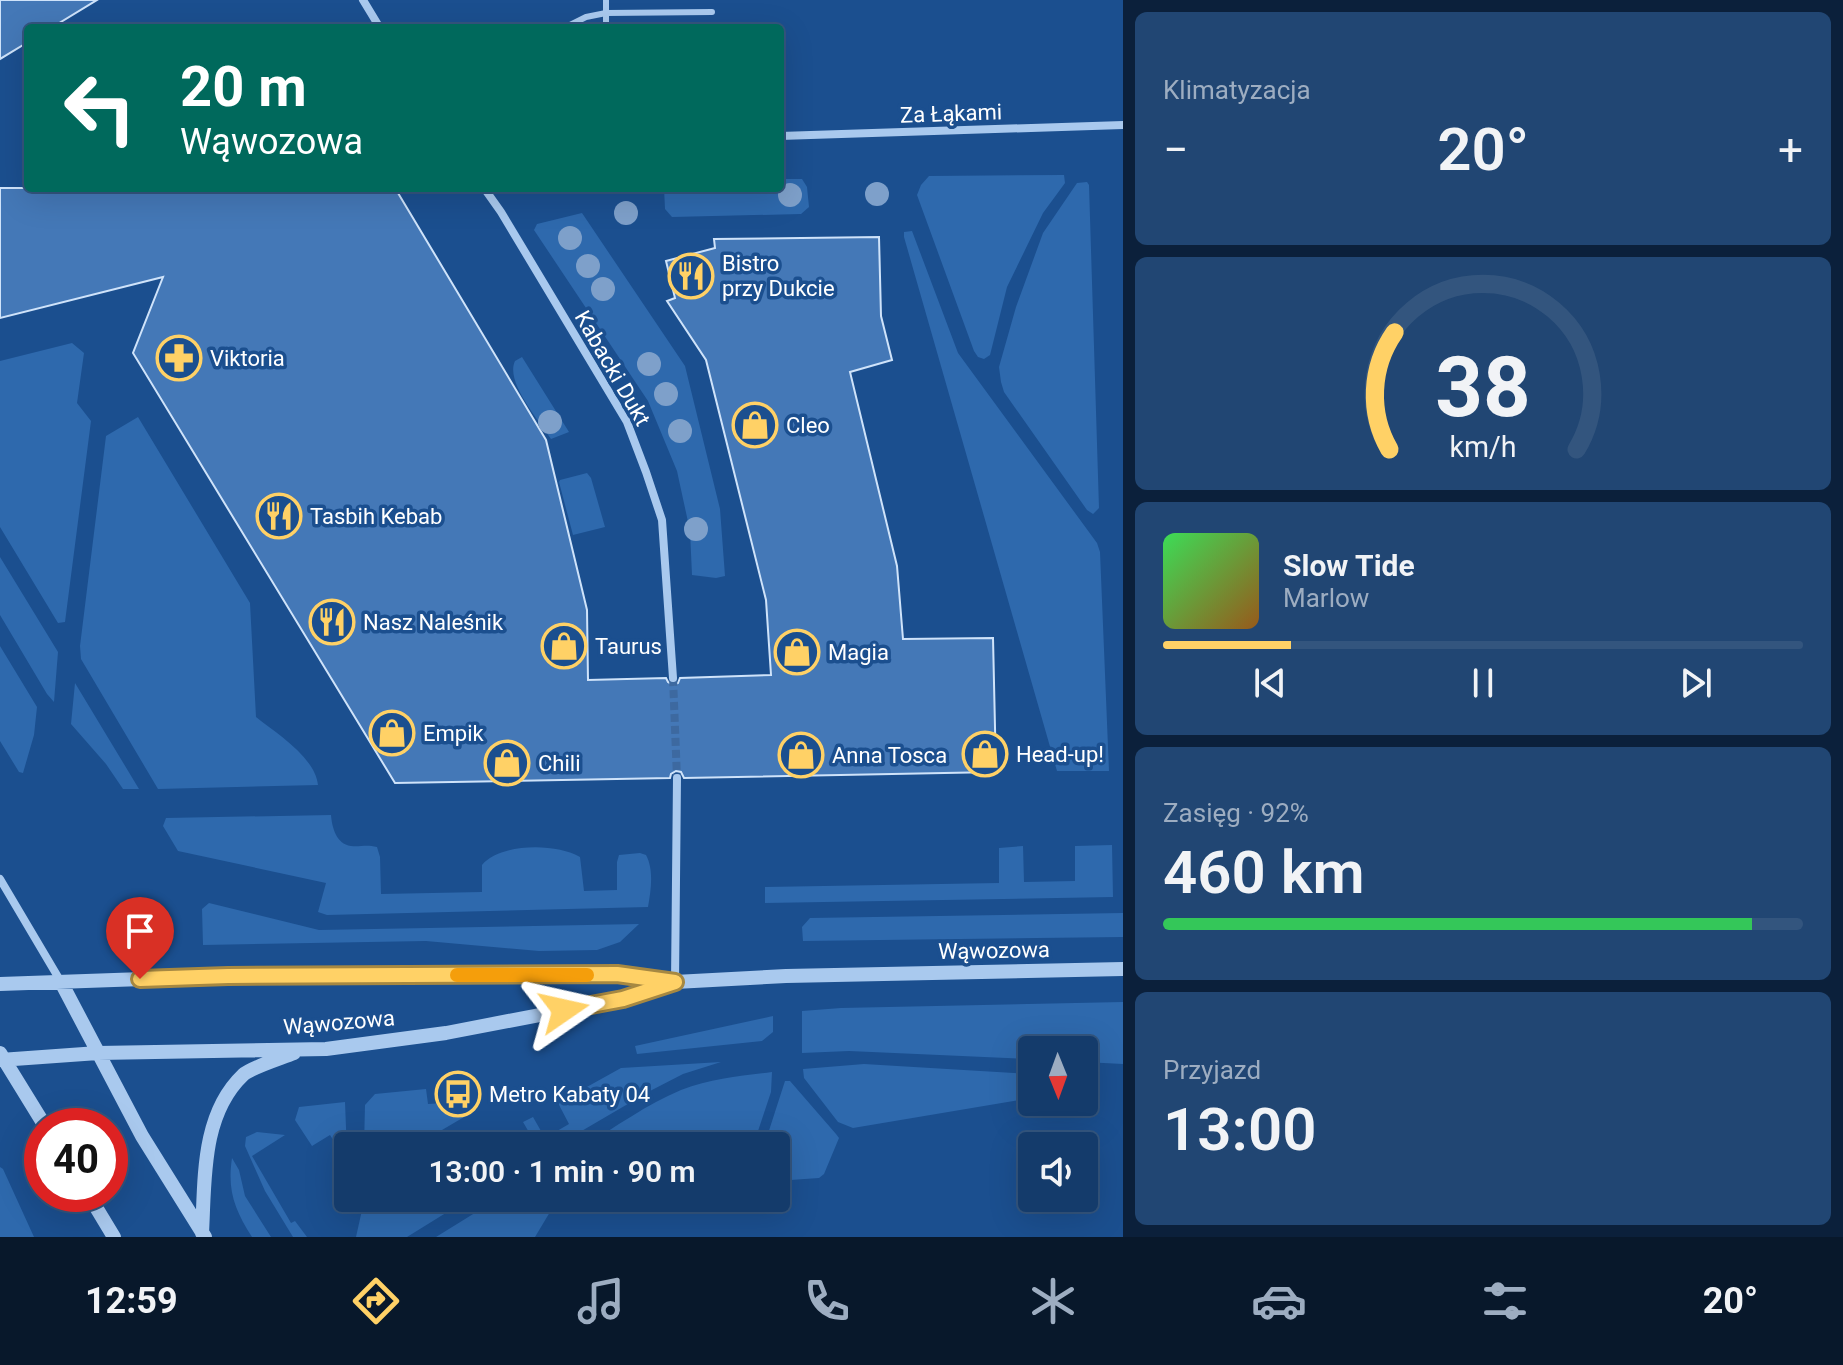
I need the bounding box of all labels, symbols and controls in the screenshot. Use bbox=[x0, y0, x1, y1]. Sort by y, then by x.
text: 20 m bbox=[180, 54, 307, 120]
icon: left bbox=[48, 56, 152, 160]
text: Klimatyzacja bbox=[1163, 75, 1311, 105]
street label: Za Łąkami bbox=[900, 99, 1003, 128]
text: 20° bbox=[1437, 114, 1529, 185]
text: Wąwozowa bbox=[180, 121, 363, 163]
text: − bbox=[1163, 124, 1188, 176]
text: + bbox=[1778, 124, 1803, 176]
place label: Bistro przy Dukcie bbox=[722, 251, 835, 301]
restaurant icon: Bistro przy Dukcie bbox=[667, 252, 715, 300]
street label: Kabacki Dukt bbox=[570, 306, 656, 430]
pharmacy icon: Viktoria bbox=[155, 334, 203, 382]
text: 38 bbox=[1435, 338, 1531, 435]
place label: Viktoria bbox=[210, 346, 285, 371]
shop icon: Cleo bbox=[731, 401, 779, 449]
place label: Cleo bbox=[786, 413, 830, 438]
text: km/h bbox=[1449, 430, 1517, 464]
restaurant icon: Tasbih Kebab bbox=[255, 492, 303, 540]
place label: Tasbih Kebab bbox=[310, 504, 442, 529]
text: Slow Tide bbox=[1283, 548, 1415, 583]
text: Marlow bbox=[1283, 583, 1369, 613]
restaurant icon: Nasz Naleśnik bbox=[308, 598, 356, 646]
place label: Nasz Naleśnik bbox=[363, 610, 504, 635]
shop icon: Taurus bbox=[540, 622, 588, 670]
shop icon: Magia bbox=[773, 628, 821, 676]
place label: Taurus bbox=[595, 634, 662, 659]
place label: Magia bbox=[828, 640, 889, 665]
icon: previous bbox=[1248, 661, 1292, 705]
icon: pause bbox=[1461, 661, 1505, 705]
icon: next bbox=[1674, 661, 1718, 705]
shop icon: Empik bbox=[368, 709, 416, 757]
place label: Empik bbox=[423, 721, 485, 746]
shop icon: Head-up! bbox=[961, 730, 1009, 778]
shop icon: Anna Tosca bbox=[777, 731, 825, 779]
shop icon: Chili bbox=[483, 739, 531, 787]
place label: Head-up! bbox=[1016, 742, 1104, 767]
place label: Anna Tosca bbox=[832, 743, 947, 768]
place label: Chili bbox=[538, 751, 581, 776]
text: Zasięg · 92% bbox=[1163, 798, 1309, 828]
text: 460 km bbox=[1163, 837, 1365, 908]
pin bbox=[106, 897, 174, 979]
icon: arrive bbox=[118, 909, 162, 953]
street label: Wąwozowa bbox=[938, 937, 1050, 964]
position arrow bbox=[522, 968, 606, 1052]
street label: Wąwozowa bbox=[282, 1005, 396, 1040]
north arrow bbox=[1018, 1036, 1098, 1116]
map controls bbox=[1018, 1036, 1098, 1212]
text: Przyjazd bbox=[1163, 1055, 1261, 1085]
bus stop icon: Metro Kabaty 04 bbox=[434, 1070, 482, 1118]
place label: Metro Kabaty 04 bbox=[489, 1082, 650, 1107]
text: 13:00 bbox=[1163, 1094, 1316, 1165]
speed limit sign: 40 bbox=[24, 1108, 128, 1212]
button: sound bbox=[1018, 1132, 1098, 1212]
text: 13:00 · 1 min · 90 m bbox=[428, 1154, 696, 1189]
icon: directions bbox=[348, 1273, 404, 1329]
icon: music bbox=[573, 1273, 629, 1329]
icon: phone bbox=[799, 1273, 855, 1329]
icon: climate bbox=[1025, 1273, 1081, 1329]
icon: car bbox=[1251, 1273, 1307, 1329]
icon: filters bbox=[1477, 1273, 1533, 1329]
text: 12:59 bbox=[85, 1280, 178, 1322]
text: 20° bbox=[1703, 1280, 1758, 1322]

